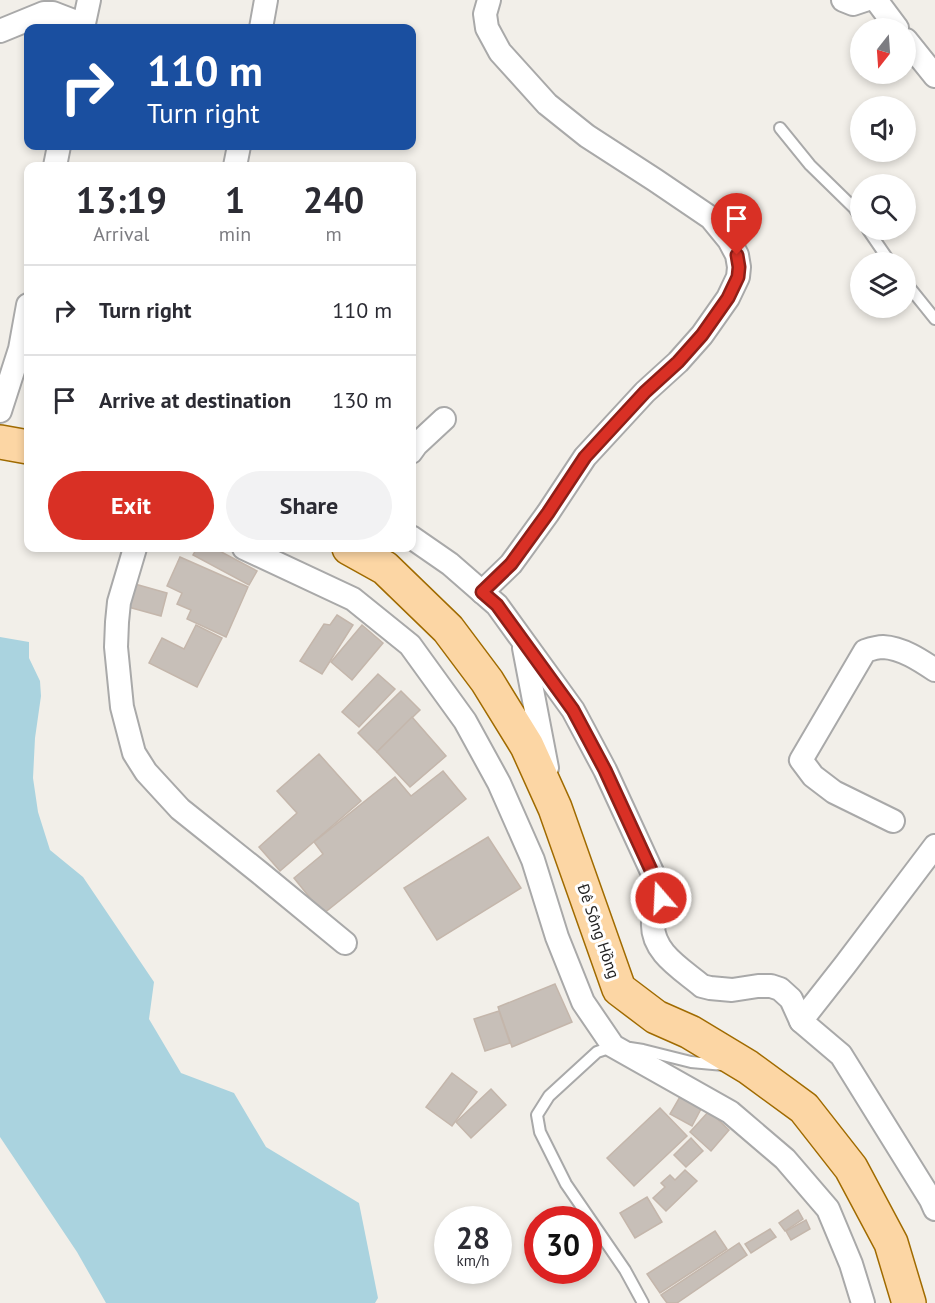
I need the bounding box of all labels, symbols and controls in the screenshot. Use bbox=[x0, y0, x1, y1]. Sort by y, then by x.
north arrow bbox=[850, 18, 916, 84]
map controls bbox=[850, 18, 916, 318]
text: 110 m bbox=[147, 43, 263, 98]
icon: right bbox=[48, 48, 126, 126]
text: Turn right bbox=[147, 96, 260, 130]
button: sound bbox=[850, 96, 916, 162]
button: search bbox=[850, 174, 916, 240]
text: 13:19 bbox=[76, 176, 167, 223]
text: 1 bbox=[225, 176, 245, 223]
text: 240 bbox=[303, 176, 364, 223]
pin bbox=[711, 193, 762, 255]
icon: arrive bbox=[720, 202, 753, 235]
text: Arrival bbox=[93, 221, 149, 247]
text: min bbox=[219, 221, 251, 247]
text: m bbox=[326, 221, 342, 247]
button: layers bbox=[850, 252, 916, 318]
icon: right bbox=[48, 294, 81, 327]
text: Turn right bbox=[99, 296, 191, 324]
text: 110 m bbox=[332, 296, 392, 324]
icon: arrive bbox=[48, 384, 81, 417]
text: Arrive at destination bbox=[99, 386, 291, 414]
text: 130 m bbox=[332, 386, 392, 414]
button: Exit bbox=[48, 471, 214, 540]
button: Share bbox=[226, 471, 392, 540]
position arrow bbox=[629, 866, 693, 930]
street label: Đê Sông Hồng bbox=[573, 880, 625, 981]
speed limit sign: 30 bbox=[524, 1206, 602, 1284]
text: 28 bbox=[456, 1218, 490, 1257]
text: km/h bbox=[457, 1251, 489, 1270]

